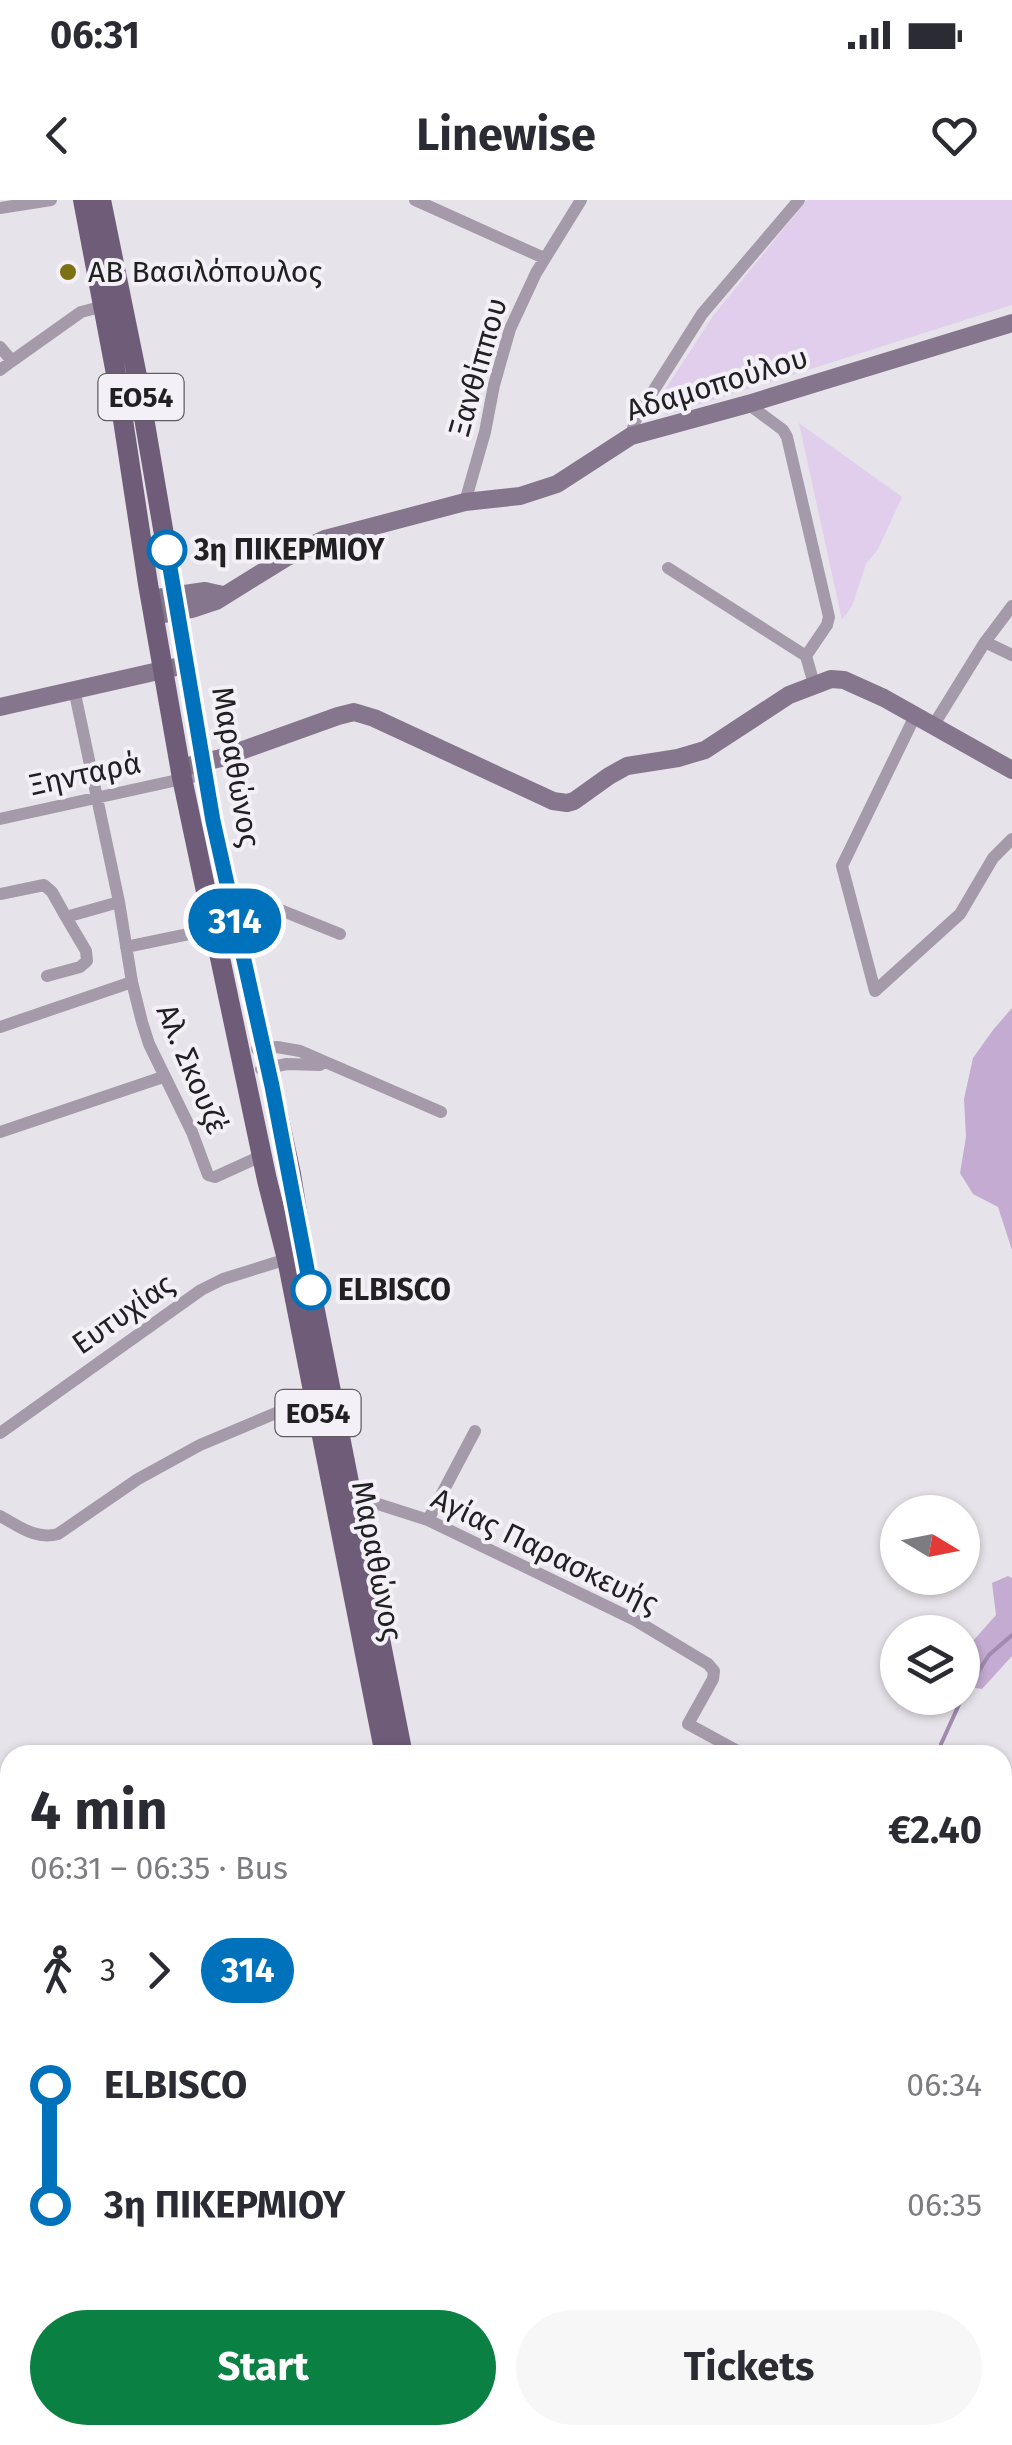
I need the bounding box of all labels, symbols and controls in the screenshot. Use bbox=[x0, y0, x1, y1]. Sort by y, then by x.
text: 06:31 bbox=[50, 12, 140, 58]
icon: back bbox=[30, 108, 85, 163]
text: Linewise bbox=[416, 108, 596, 162]
icon: heart bbox=[927, 108, 982, 163]
place label: ΑΒ Βασιλόπουλος bbox=[88, 254, 322, 290]
marker: ΑΒ Βασιλόπουλος bbox=[57, 261, 79, 283]
street label: Ξανθίππου bbox=[441, 294, 515, 440]
street label: Αδαμοπούλου bbox=[622, 339, 812, 429]
road number: ΕΟ54 bbox=[98, 374, 184, 420]
marker: 3η ΠΙΚΕΡΜΙΟΥ bbox=[148, 531, 186, 569]
place label: 3η ΠΙΚΕΡΜΙΟΥ bbox=[193, 532, 386, 568]
street label: Μαραθώνος bbox=[204, 684, 268, 850]
street label: Ξηνταρά bbox=[26, 745, 144, 803]
line badge: 314 bbox=[178, 888, 292, 954]
text: 314 bbox=[208, 900, 262, 942]
street label: Αλ. Σκουζέ bbox=[149, 999, 235, 1139]
street label: Ευτυχίας bbox=[65, 1266, 181, 1362]
marker: ELBISCO bbox=[292, 1271, 330, 1309]
place label: ELBISCO bbox=[338, 1272, 451, 1308]
road number: ΕΟ54 bbox=[276, 1390, 360, 1436]
street label: Μαραθώνος bbox=[344, 1478, 410, 1644]
street label: Αγίας Παρασκευής bbox=[426, 1480, 664, 1622]
north arrow bbox=[880, 1495, 980, 1595]
map controls bbox=[880, 1495, 980, 1715]
button: layers bbox=[880, 1615, 980, 1715]
text: 4 min bbox=[30, 1778, 168, 1844]
text: €2.40 bbox=[888, 1807, 982, 1853]
text: 06:31 – 06:35 · Bus bbox=[30, 1849, 288, 1887]
icon: walk bbox=[30, 1943, 85, 1998]
icon: forward bbox=[131, 1943, 186, 1998]
text: 314 bbox=[221, 1949, 274, 1991]
text: 3 bbox=[100, 1951, 116, 1989]
text: ELBISCO bbox=[104, 2062, 247, 2108]
text: 06:34 bbox=[906, 2066, 982, 2104]
text: 3η ΠΙΚΕΡΜΙΟΥ bbox=[104, 2182, 345, 2228]
text: 06:35 bbox=[907, 2186, 982, 2224]
button: Start bbox=[30, 2310, 496, 2425]
button: Tickets bbox=[516, 2310, 982, 2425]

